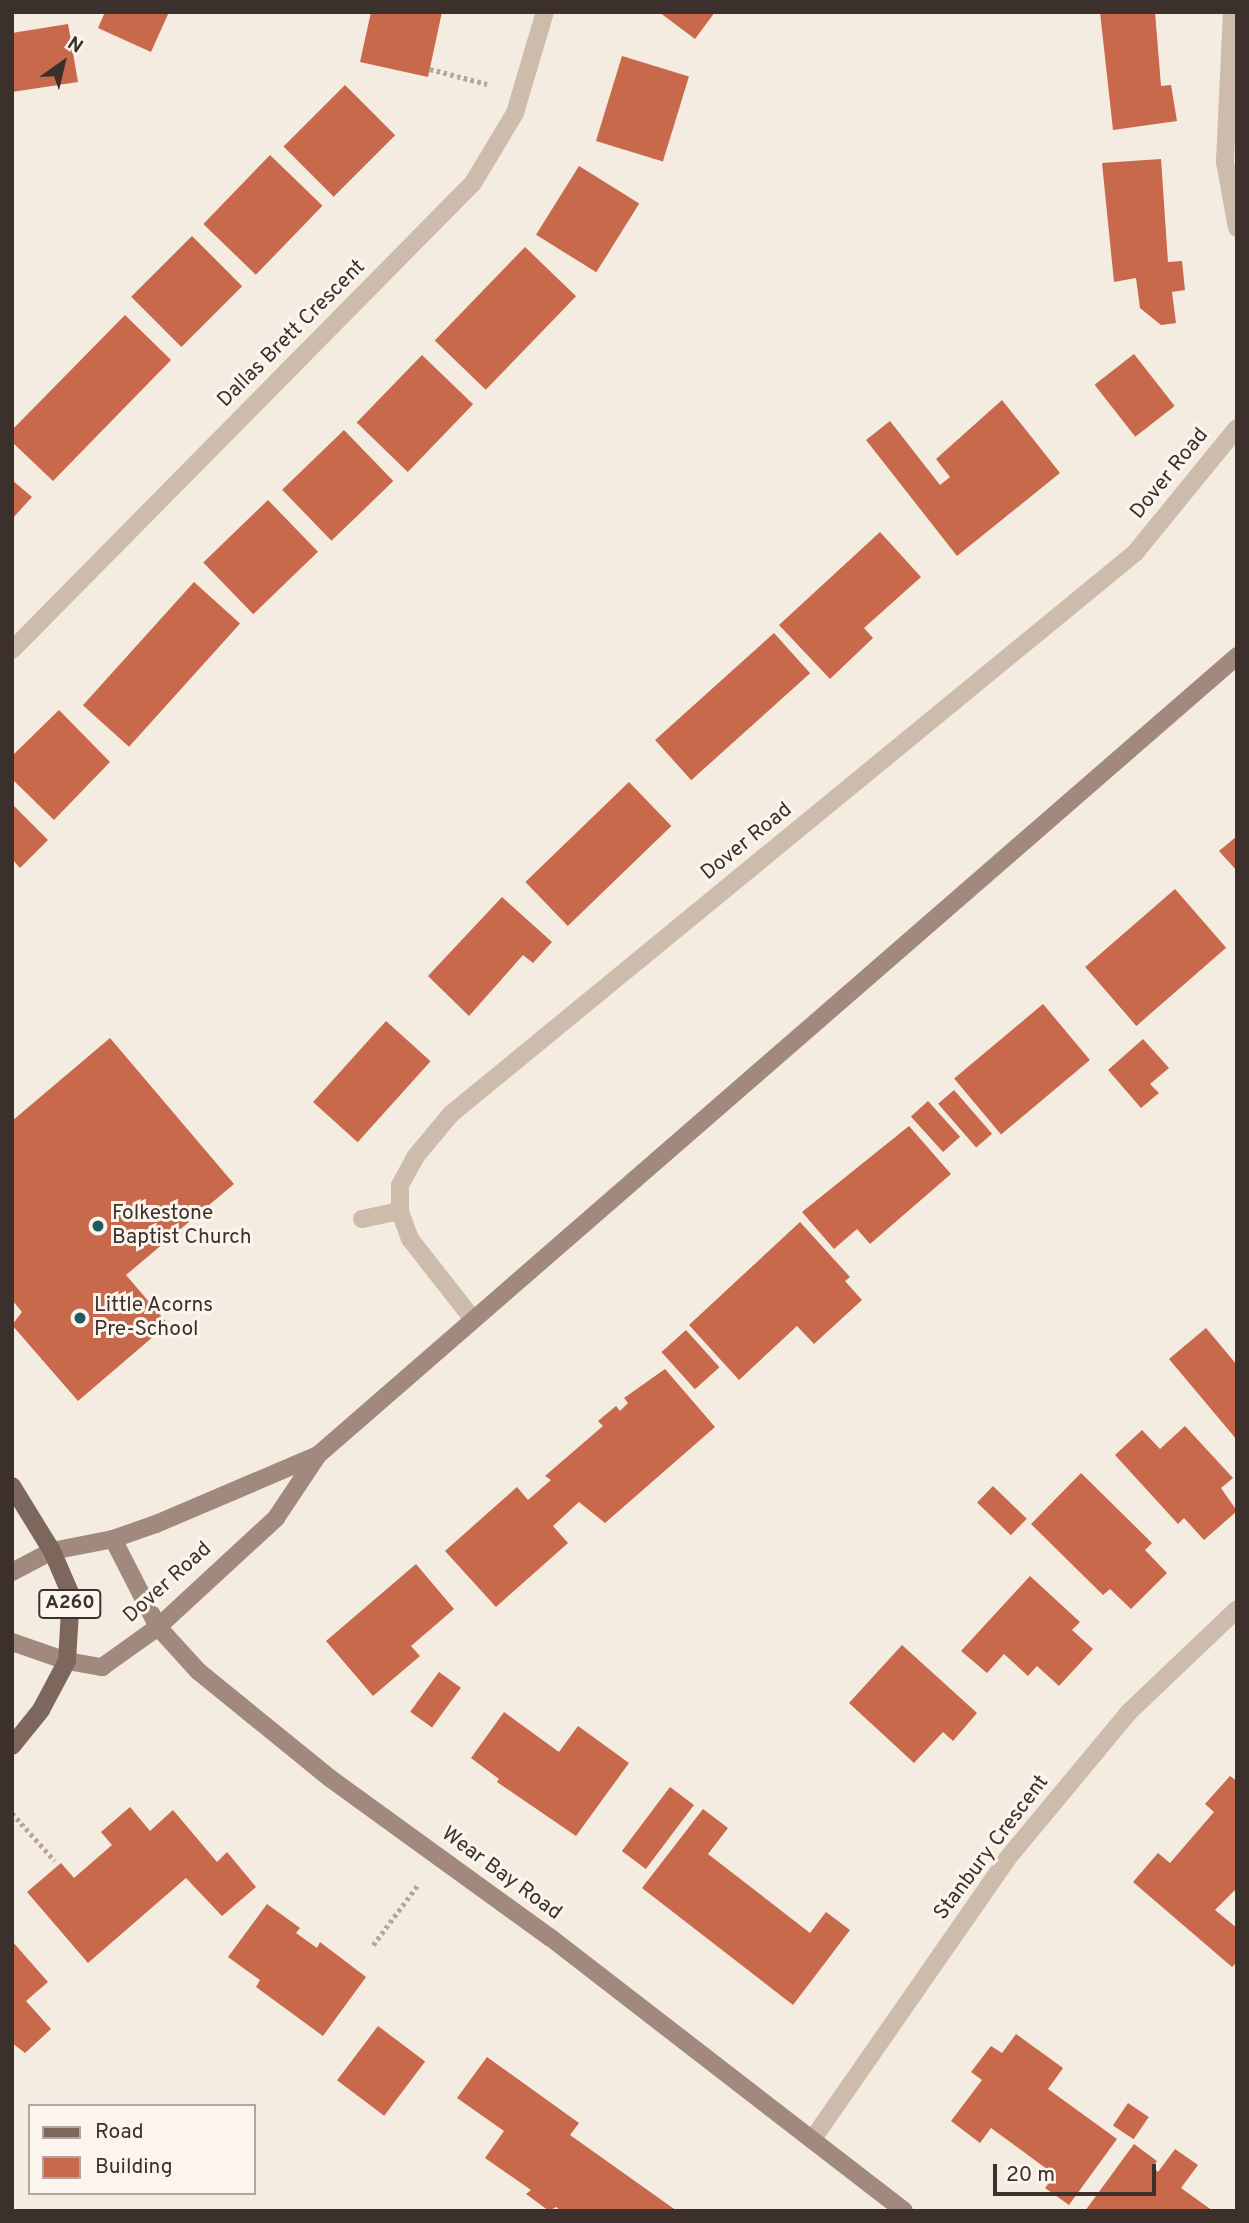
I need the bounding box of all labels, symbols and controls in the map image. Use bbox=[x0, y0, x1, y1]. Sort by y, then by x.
north arrow bbox=[28, 28, 98, 98]
text: N bbox=[62, 32, 87, 59]
street label: Dallas Brett Crescent bbox=[213, 255, 371, 413]
street label: Dover Road bbox=[1126, 423, 1214, 525]
street label: Dover Road bbox=[696, 798, 798, 886]
place label: Folkestone Baptist Church bbox=[112, 1201, 252, 1251]
marker: Folkestone Baptist Church bbox=[90, 1218, 106, 1234]
place label: Little Acorns Pre-School bbox=[94, 1293, 214, 1343]
marker: Little Acorns Pre-School bbox=[72, 1310, 88, 1326]
street label: Dover Road bbox=[119, 1537, 217, 1629]
road number: A260 bbox=[37, 1588, 103, 1620]
street label: Stanbury Crescent bbox=[929, 1771, 1055, 1925]
street label: Wear Bay Road bbox=[436, 1822, 566, 1926]
legend bbox=[28, 2104, 256, 2195]
text: Road bbox=[95, 2119, 144, 2146]
scale bar bbox=[997, 2150, 1160, 2194]
text: Building bbox=[95, 2154, 173, 2181]
text: 20 m bbox=[1006, 2162, 1055, 2189]

